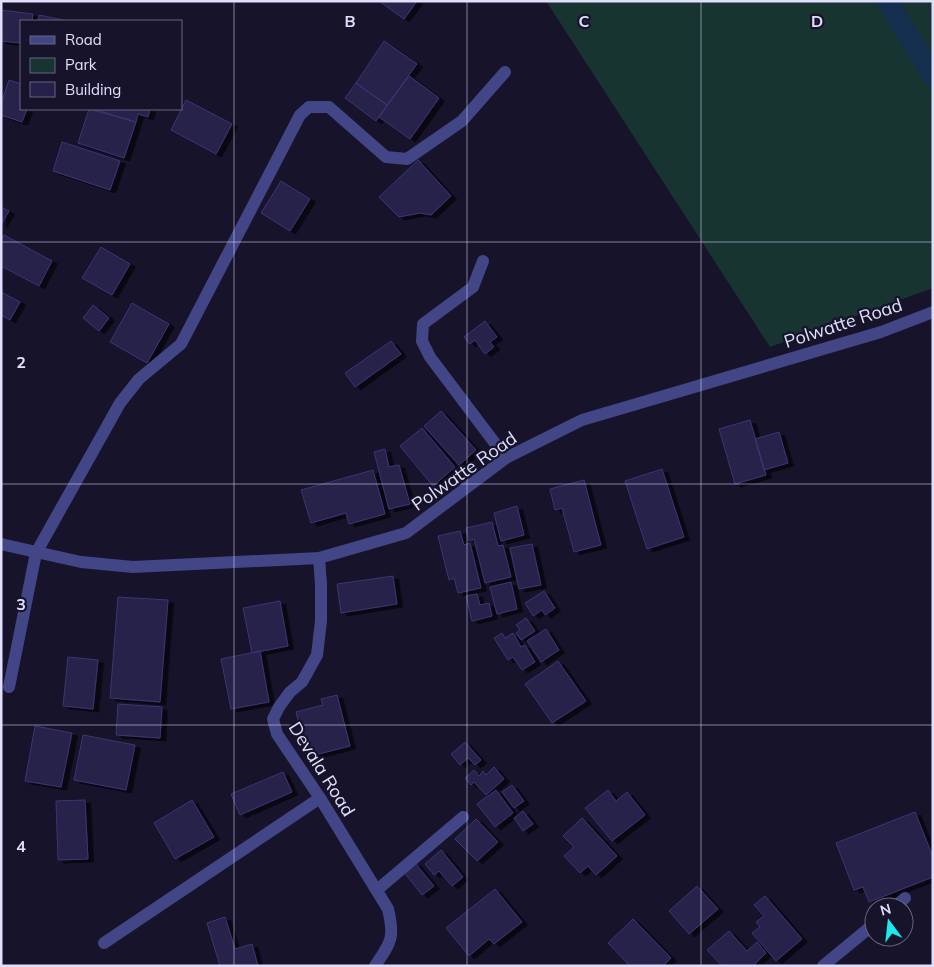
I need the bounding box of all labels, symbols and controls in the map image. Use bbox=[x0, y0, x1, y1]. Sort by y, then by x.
text: B bbox=[344, 11, 356, 31]
text: C bbox=[579, 11, 590, 31]
text: D bbox=[811, 11, 823, 31]
legend bbox=[20, 20, 182, 110]
text: Road bbox=[65, 30, 102, 49]
text: Park bbox=[65, 55, 97, 74]
text: Building bbox=[65, 80, 121, 99]
street label: Polwatte Road bbox=[781, 293, 905, 353]
text: 2 bbox=[16, 352, 26, 372]
street label: Polwatte Road bbox=[407, 426, 521, 516]
text: 3 bbox=[16, 594, 26, 614]
street label: Devala Road bbox=[284, 717, 360, 821]
text: 4 bbox=[16, 836, 26, 856]
north arrow bbox=[864, 897, 914, 947]
text: N bbox=[878, 899, 893, 920]

